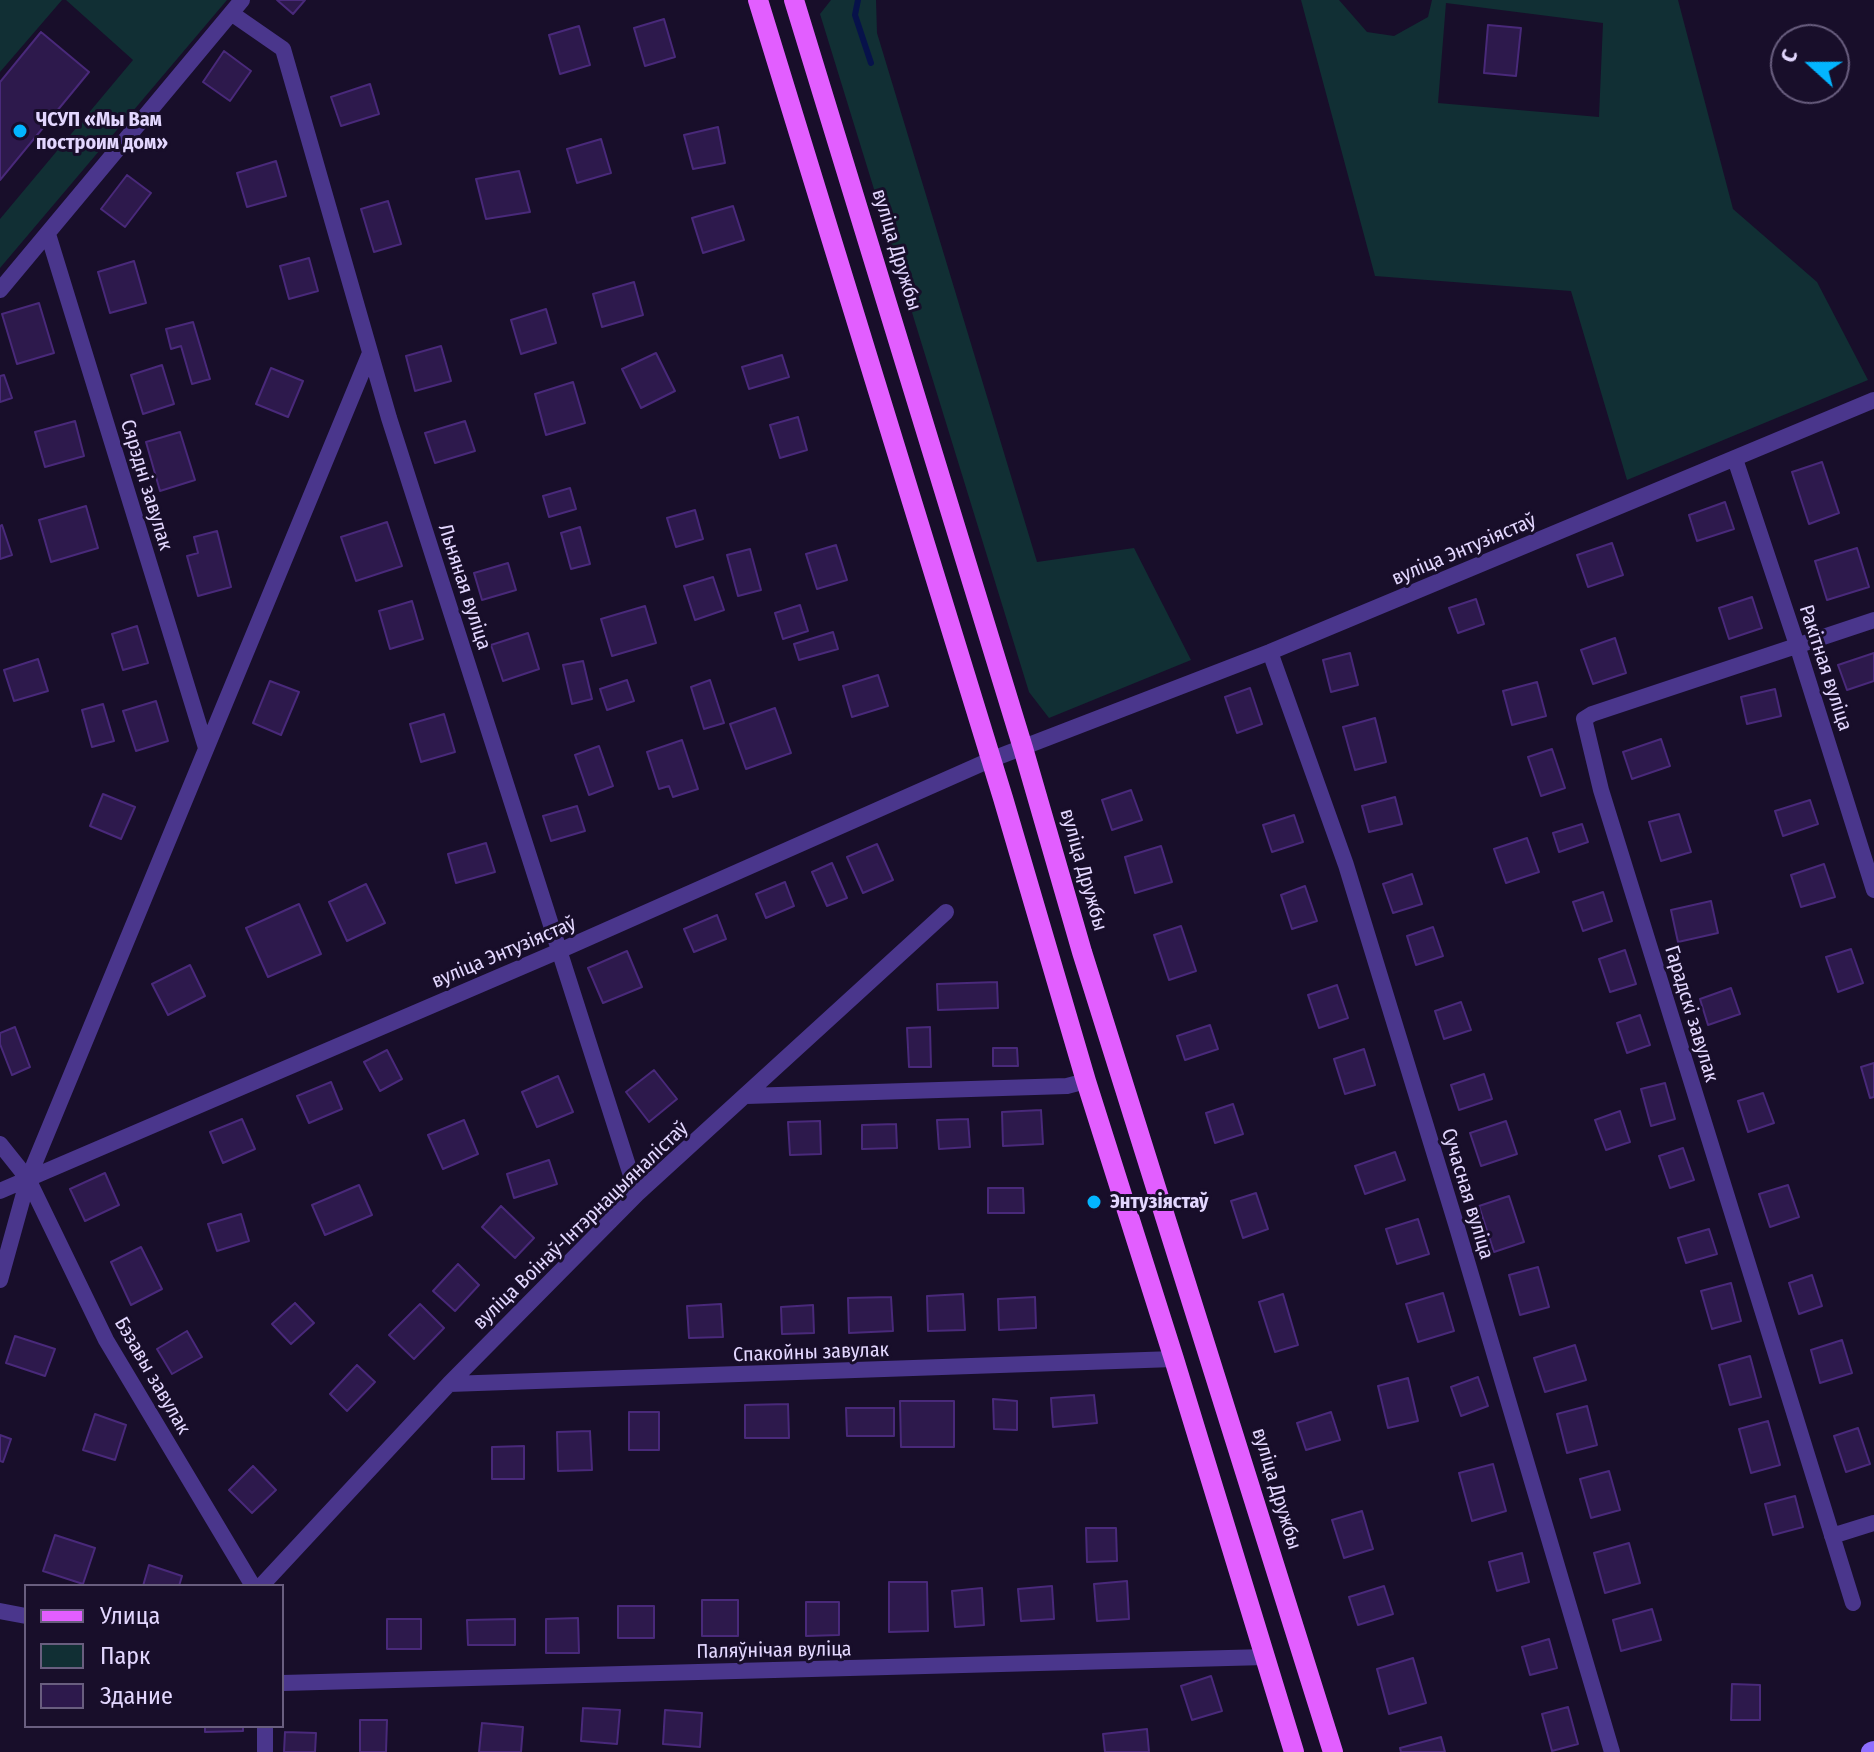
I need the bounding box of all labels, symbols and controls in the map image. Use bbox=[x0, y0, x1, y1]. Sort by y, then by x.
north arrow bbox=[1770, 24, 1850, 104]
text: С bbox=[1774, 46, 1804, 66]
place label: ЧСУП «Мы Вам построим дом» bbox=[36, 108, 168, 155]
marker: ЧСУП «Мы Вам построим дом» bbox=[11, 122, 29, 140]
street label: вуліца Дружбы bbox=[866, 186, 926, 314]
street label: Сярэдні завулак bbox=[115, 417, 177, 553]
street label: вуліца Энтузіястаў bbox=[1388, 509, 1540, 591]
street label: Льняная вуліца bbox=[432, 521, 496, 653]
street label: Ракітная вуліца bbox=[1793, 602, 1857, 734]
street label: вуліца Дружбы bbox=[1054, 806, 1112, 934]
street label: вуліца Энтузіястаў bbox=[428, 912, 580, 994]
street label: Гарадскі завулак bbox=[1659, 943, 1723, 1085]
street label: вуліца Воінаў-Інтэрнацыяналістаў bbox=[469, 1117, 693, 1335]
street label: Сучасная вуліца bbox=[1436, 1126, 1498, 1262]
place label: Энтузіястаў bbox=[1110, 1190, 1209, 1214]
marker: Энтузіястаў bbox=[1085, 1193, 1103, 1211]
street label: Бэзавы завулак bbox=[109, 1313, 195, 1439]
street label: Спакойны завулак bbox=[733, 1338, 889, 1368]
street label: вуліца Дружбы bbox=[1246, 1425, 1306, 1553]
legend bbox=[24, 1584, 284, 1728]
text: Улица bbox=[100, 1602, 160, 1630]
street label: Паляўнічая вуліца bbox=[696, 1638, 852, 1664]
text: Парк bbox=[100, 1642, 150, 1670]
text: Здание bbox=[100, 1682, 173, 1710]

